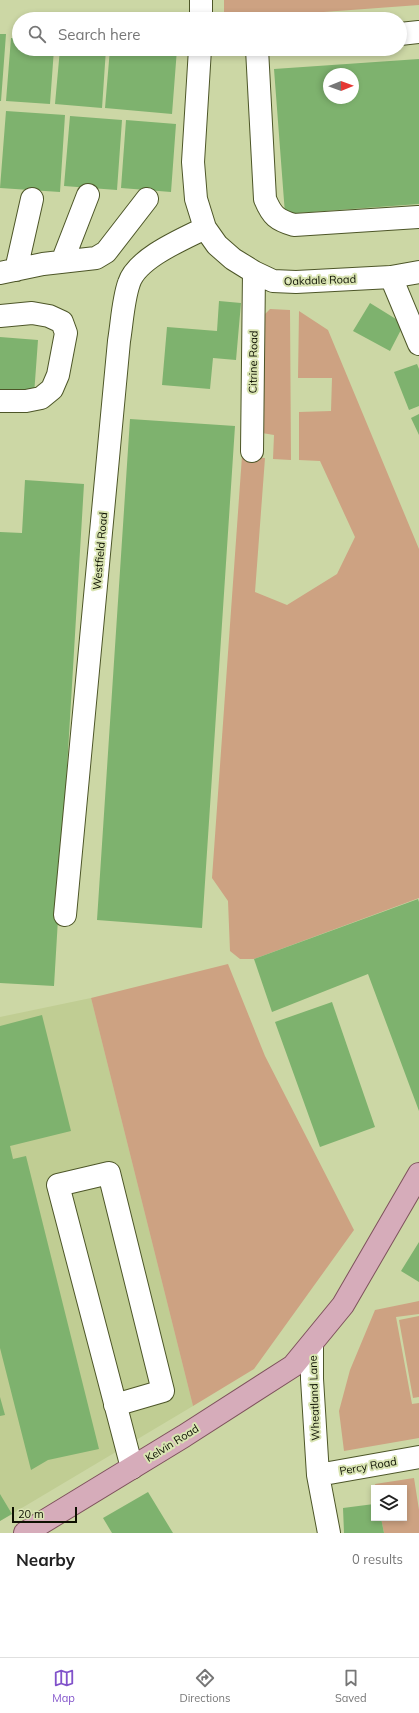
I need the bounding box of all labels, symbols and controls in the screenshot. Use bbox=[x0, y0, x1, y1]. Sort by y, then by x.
search box bbox=[12, 12, 407, 56]
icon: search bbox=[26, 23, 48, 45]
text: Search here bbox=[58, 25, 140, 44]
north arrow bbox=[323, 68, 359, 104]
street label: Oakdale Road bbox=[284, 272, 356, 288]
street label: Citrine Road bbox=[245, 330, 261, 394]
street label: Westfield Road bbox=[90, 511, 110, 591]
street label: Wheatland Lane bbox=[306, 1355, 322, 1441]
street label: Kelvin Road bbox=[143, 1421, 201, 1465]
street label: Percy Road bbox=[338, 1454, 398, 1478]
map controls bbox=[371, 1485, 407, 1521]
button: layers bbox=[371, 1485, 407, 1521]
scale bar bbox=[12, 1505, 77, 1524]
text: 20 m bbox=[18, 1507, 44, 1521]
text: Nearby bbox=[16, 1549, 75, 1570]
text: 0 results bbox=[352, 1551, 403, 1567]
tab: Map bbox=[52, 1667, 75, 1705]
tab: Directions bbox=[180, 1667, 230, 1705]
tab: Saved bbox=[335, 1667, 367, 1705]

